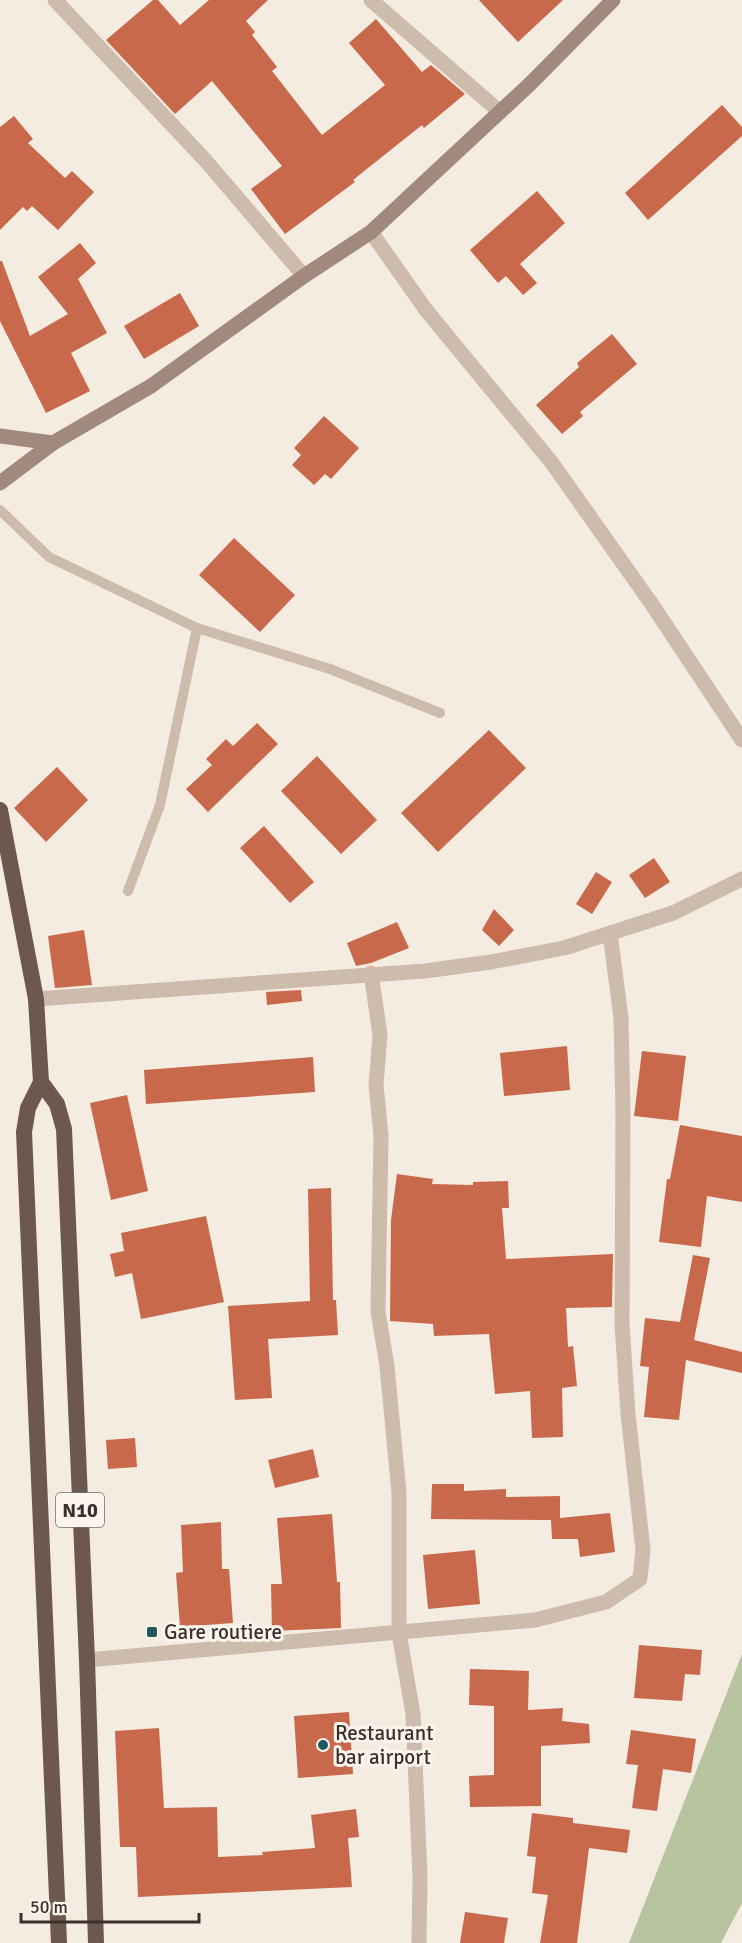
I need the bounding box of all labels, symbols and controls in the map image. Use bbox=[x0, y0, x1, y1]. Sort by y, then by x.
road number: N10 bbox=[56, 1493, 104, 1527]
place label: Gare routiere bbox=[164, 1619, 282, 1645]
marker: Gare routiere bbox=[145, 1625, 159, 1639]
place label: Restaurant bar airport bbox=[335, 1720, 434, 1770]
marker: Restaurant bar airport bbox=[316, 1738, 330, 1752]
scale bar bbox=[21, 1886, 200, 1924]
text: 50 m bbox=[30, 1896, 68, 1918]

